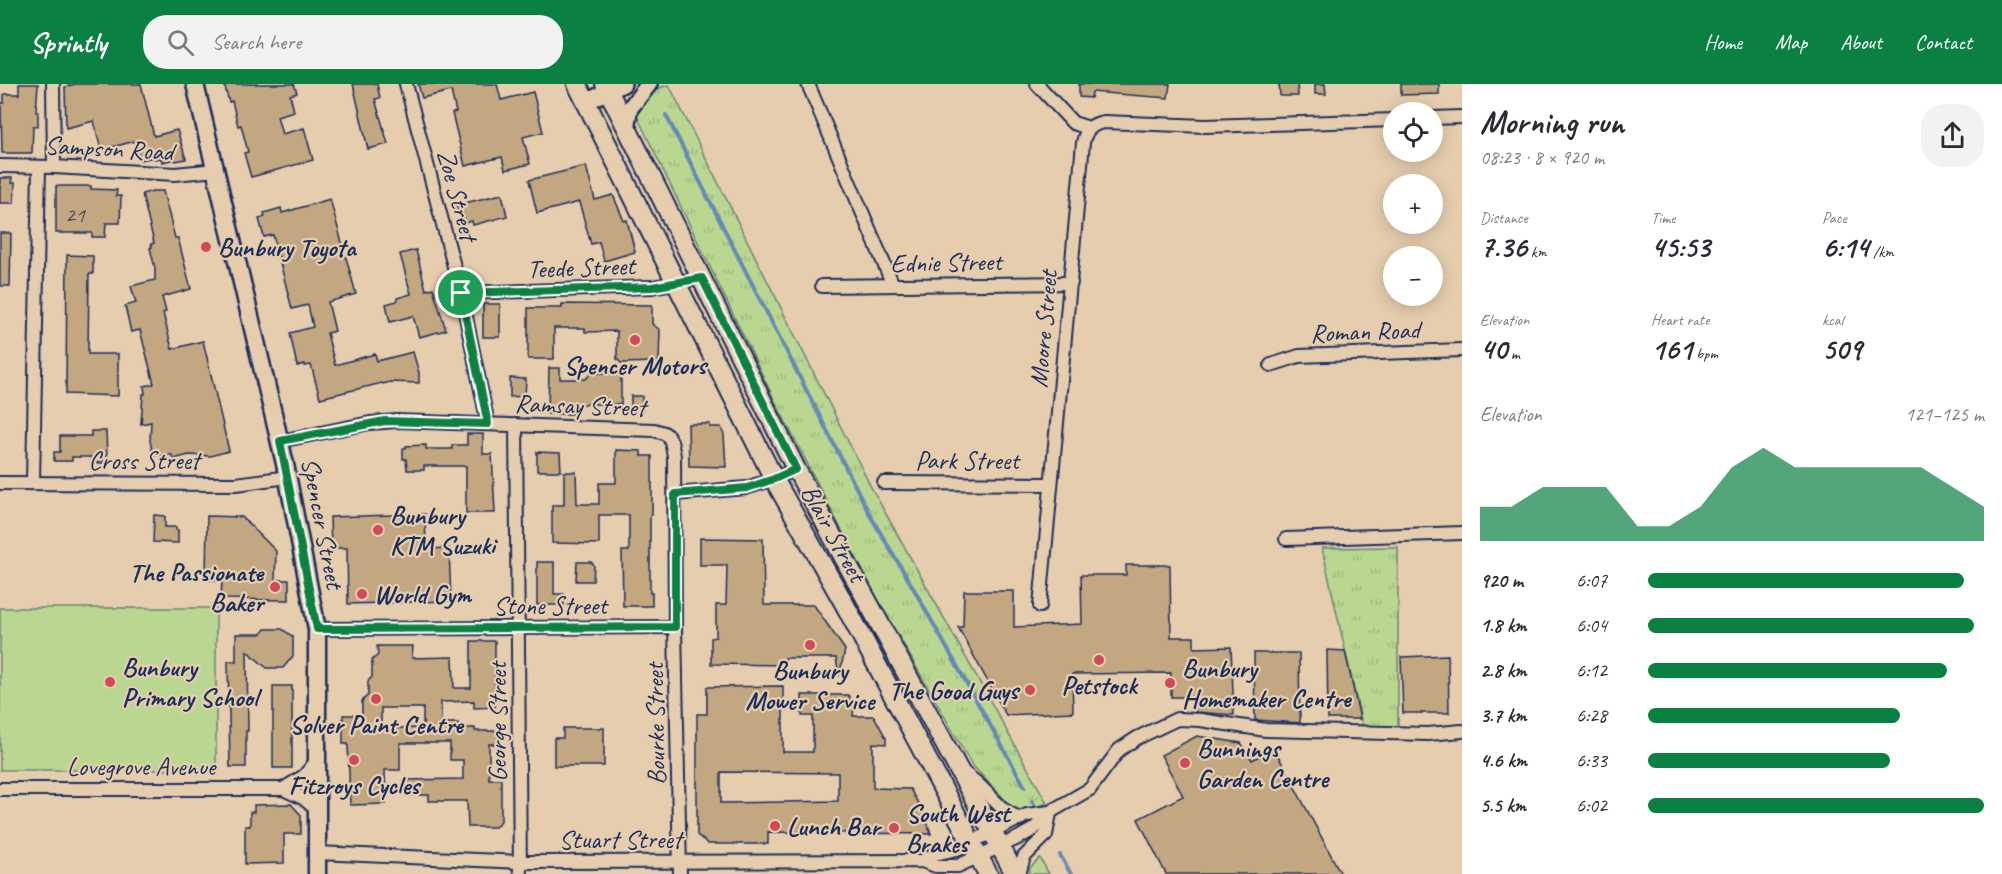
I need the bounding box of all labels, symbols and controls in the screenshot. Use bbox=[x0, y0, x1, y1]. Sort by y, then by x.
search box bbox=[143, 15, 563, 69]
text: Sprintly bbox=[30, 25, 107, 60]
icon: search bbox=[164, 26, 197, 59]
text: Search here bbox=[212, 28, 301, 56]
text: Home bbox=[1704, 29, 1742, 55]
text: Map bbox=[1775, 29, 1807, 55]
text: About bbox=[1840, 29, 1882, 55]
text: Contact bbox=[1915, 29, 1972, 55]
text: Morning run bbox=[1480, 101, 1624, 143]
map controls bbox=[1383, 102, 1443, 306]
button: locate bbox=[1383, 102, 1443, 162]
button: share bbox=[1921, 104, 1984, 167]
street label: Sampson Road bbox=[44, 129, 178, 169]
text: 08:23 · 8 × 920 m bbox=[1480, 145, 1604, 170]
street label: Zoe Street bbox=[430, 146, 486, 248]
button: + bbox=[1383, 174, 1443, 234]
house number: 21 bbox=[65, 201, 86, 229]
text: Distance bbox=[1480, 208, 1528, 228]
text: Time bbox=[1651, 208, 1675, 228]
text: Pace bbox=[1822, 208, 1847, 228]
text: 7.36 bbox=[1480, 228, 1527, 266]
text: 45:53 bbox=[1651, 228, 1710, 266]
text: 6:14 bbox=[1822, 228, 1869, 266]
place label: Bunbury Toyota bbox=[218, 231, 358, 264]
marker: Bunbury Toyota bbox=[199, 240, 213, 254]
text: km bbox=[1527, 242, 1546, 262]
text: /km bbox=[1869, 242, 1894, 262]
street label: Ednie Street bbox=[890, 245, 1004, 280]
button: − bbox=[1383, 246, 1443, 306]
street label: Teede Street bbox=[527, 249, 638, 286]
pin bbox=[435, 267, 486, 318]
street label: Moore Street bbox=[1022, 267, 1065, 389]
icon: arrive bbox=[444, 276, 477, 309]
text: Elevation bbox=[1480, 310, 1529, 330]
text: Heart rate bbox=[1651, 310, 1709, 330]
text: kcal bbox=[1822, 310, 1843, 330]
street label: Roman Road bbox=[1310, 313, 1424, 350]
text: 40 bbox=[1480, 330, 1507, 368]
text: 161 bbox=[1651, 330, 1692, 368]
text: 509 bbox=[1822, 330, 1862, 368]
marker: Spencer Motors bbox=[628, 333, 642, 347]
text: m bbox=[1507, 344, 1520, 364]
text: bpm bbox=[1692, 344, 1718, 364]
place label: Spencer Motors bbox=[564, 349, 709, 382]
street label: Ramsay Street bbox=[514, 387, 649, 424]
text: Elevation bbox=[1480, 402, 1542, 427]
text: 121–125 m bbox=[1905, 402, 1984, 427]
street label: Cross Street bbox=[89, 444, 203, 477]
street label: Park Street bbox=[915, 444, 1021, 477]
street label: Spencer Street bbox=[294, 455, 352, 594]
street label: Blair Street bbox=[793, 479, 875, 590]
place label: Bunbury KTM Suzuki bbox=[390, 499, 499, 562]
marker: Bunbury KTM Suzuki bbox=[371, 523, 385, 537]
place label: The Passionate Baker bbox=[129, 556, 266, 619]
text: 920 m bbox=[1480, 568, 1523, 593]
text: 6:07 bbox=[1576, 568, 1607, 593]
place label: World Gym bbox=[374, 578, 473, 611]
marker: The Passionate Baker bbox=[268, 580, 282, 594]
marker: World Gym bbox=[355, 587, 369, 601]
street label: Stone Street bbox=[493, 589, 609, 622]
text: 1.8 km bbox=[1480, 613, 1527, 638]
text: 6:04 bbox=[1576, 613, 1607, 638]
marker: Bunbury Mower Service bbox=[803, 638, 817, 652]
place label: Bunbury Primary School bbox=[122, 651, 263, 714]
place label: Bunbury Homemaker Centre bbox=[1182, 652, 1353, 715]
marker: Petstock bbox=[1092, 653, 1106, 667]
place label: Bunbury Mower Service bbox=[746, 654, 877, 717]
text: 2.8 km bbox=[1480, 658, 1527, 683]
text: 6:12 bbox=[1576, 658, 1607, 683]
street label: George Street bbox=[481, 660, 514, 782]
street label: Bourke Street bbox=[638, 660, 673, 785]
place label: Petstock bbox=[1061, 669, 1139, 702]
place label: The Good Guys bbox=[889, 674, 1021, 707]
marker: Bunbury Primary School bbox=[103, 675, 117, 689]
marker: Bunbury Homemaker Centre bbox=[1163, 676, 1177, 690]
marker: The Good Guys bbox=[1023, 683, 1037, 697]
marker: Solver Paint Centre bbox=[369, 692, 383, 706]
text: 3.7 km bbox=[1480, 703, 1526, 728]
text: 6:28 bbox=[1576, 703, 1607, 728]
place label: Solver Paint Centre bbox=[289, 708, 465, 741]
place label: Bunnings Garden Centre bbox=[1197, 732, 1330, 795]
text: 4.6 km bbox=[1480, 748, 1527, 773]
text: 6:33 bbox=[1576, 748, 1607, 773]
street label: Lovegrove Avenue bbox=[67, 750, 218, 783]
marker: Fitzroys Cycles bbox=[347, 753, 361, 767]
marker: Bunnings Garden Centre bbox=[1178, 756, 1192, 770]
place label: Fitzroys Cycles bbox=[289, 769, 422, 802]
text: 5.5 km bbox=[1480, 793, 1526, 818]
text: 6:02 bbox=[1576, 793, 1607, 818]
place label: South West Brakes bbox=[906, 797, 1012, 860]
place label: Lunch Bar bbox=[787, 810, 882, 843]
marker: Lunch Bar bbox=[768, 819, 782, 833]
marker: South West Brakes bbox=[887, 821, 901, 835]
street label: Stuart Street bbox=[559, 823, 685, 856]

